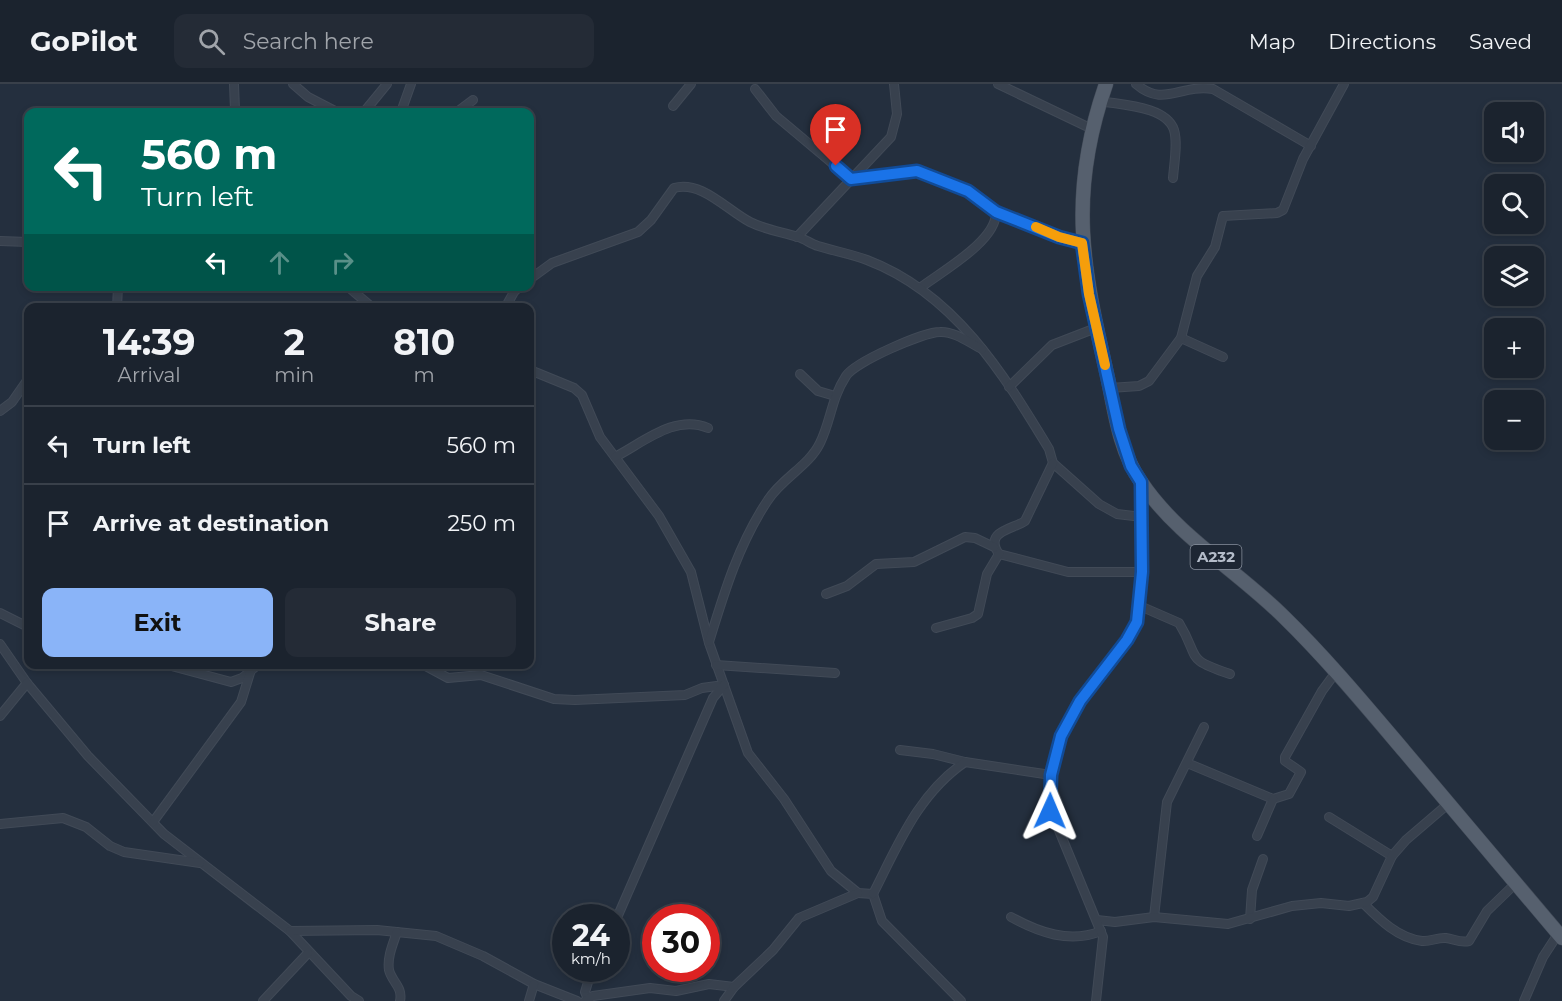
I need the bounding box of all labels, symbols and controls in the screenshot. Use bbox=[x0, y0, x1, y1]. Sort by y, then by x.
search box bbox=[174, 14, 594, 68]
text: GoPilot bbox=[30, 24, 138, 58]
icon: search bbox=[195, 25, 228, 58]
text: Search here bbox=[243, 28, 374, 55]
text: Map bbox=[1249, 29, 1295, 54]
text: Directions bbox=[1328, 29, 1436, 54]
text: Saved bbox=[1469, 29, 1532, 54]
map controls bbox=[1484, 102, 1544, 450]
button: sound bbox=[1484, 102, 1544, 162]
pin bbox=[810, 104, 861, 166]
icon: arrive bbox=[819, 113, 852, 146]
text: 560 m bbox=[141, 128, 277, 180]
icon: left bbox=[42, 132, 120, 210]
button: search bbox=[1484, 174, 1544, 234]
text: Turn left bbox=[141, 180, 254, 213]
icon: left bbox=[200, 246, 233, 279]
icon: ahead bbox=[263, 246, 296, 279]
icon: right bbox=[326, 246, 359, 279]
button: layers bbox=[1484, 246, 1544, 306]
button: + bbox=[1484, 318, 1544, 378]
text: 14:39 bbox=[103, 320, 196, 364]
text: 2 bbox=[284, 320, 305, 364]
text: 810 bbox=[393, 320, 455, 364]
text: Arrival bbox=[118, 363, 181, 387]
text: min bbox=[274, 363, 314, 387]
text: m bbox=[414, 363, 435, 387]
button: − bbox=[1484, 390, 1544, 450]
icon: left bbox=[42, 429, 75, 462]
text: Turn left bbox=[93, 432, 191, 459]
text: 560 m bbox=[446, 432, 516, 459]
icon: arrive bbox=[42, 507, 75, 540]
text: Arrive at destination bbox=[93, 510, 329, 537]
text: 250 m bbox=[447, 510, 516, 537]
road number: A232 bbox=[1190, 545, 1242, 569]
button: Exit bbox=[42, 588, 273, 657]
button: Share bbox=[285, 588, 516, 657]
position arrow bbox=[1018, 779, 1082, 843]
speed limit sign: 30 bbox=[642, 904, 720, 982]
text: 24 bbox=[572, 917, 610, 954]
text: km/h bbox=[571, 949, 611, 968]

